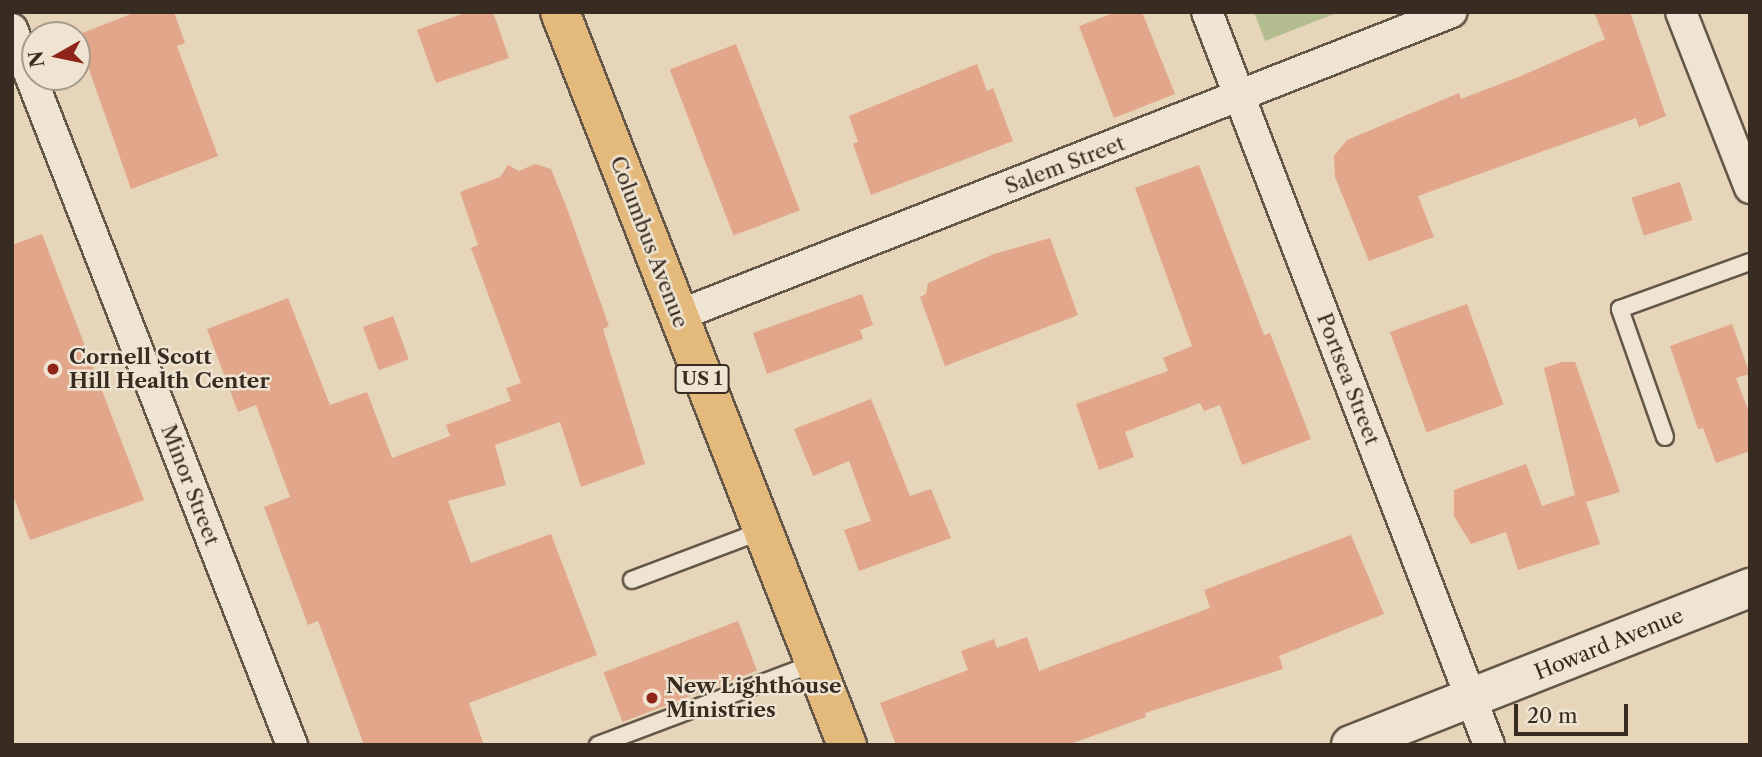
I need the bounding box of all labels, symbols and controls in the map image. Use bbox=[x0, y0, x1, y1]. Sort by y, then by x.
north arrow bbox=[21, 21, 91, 91]
text: N bbox=[24, 49, 49, 69]
street label: Salem Street bbox=[1002, 131, 1128, 199]
street label: Columbus Avenue bbox=[604, 152, 694, 332]
street label: Portsea Street bbox=[1311, 309, 1385, 449]
place label: Cornell Scott Hill Health Center bbox=[69, 344, 270, 394]
marker: Cornell Scott Hill Health Center bbox=[43, 359, 63, 379]
road number: US 1 bbox=[674, 364, 730, 394]
street label: Minor Street bbox=[155, 421, 225, 549]
street label: Howard Avenue bbox=[1530, 602, 1688, 686]
place label: New Lighthouse Ministries bbox=[666, 673, 842, 723]
marker: New Lighthouse Ministries bbox=[644, 690, 660, 706]
scale bar bbox=[1517, 690, 1631, 734]
text: 20 m bbox=[1527, 703, 1578, 728]

